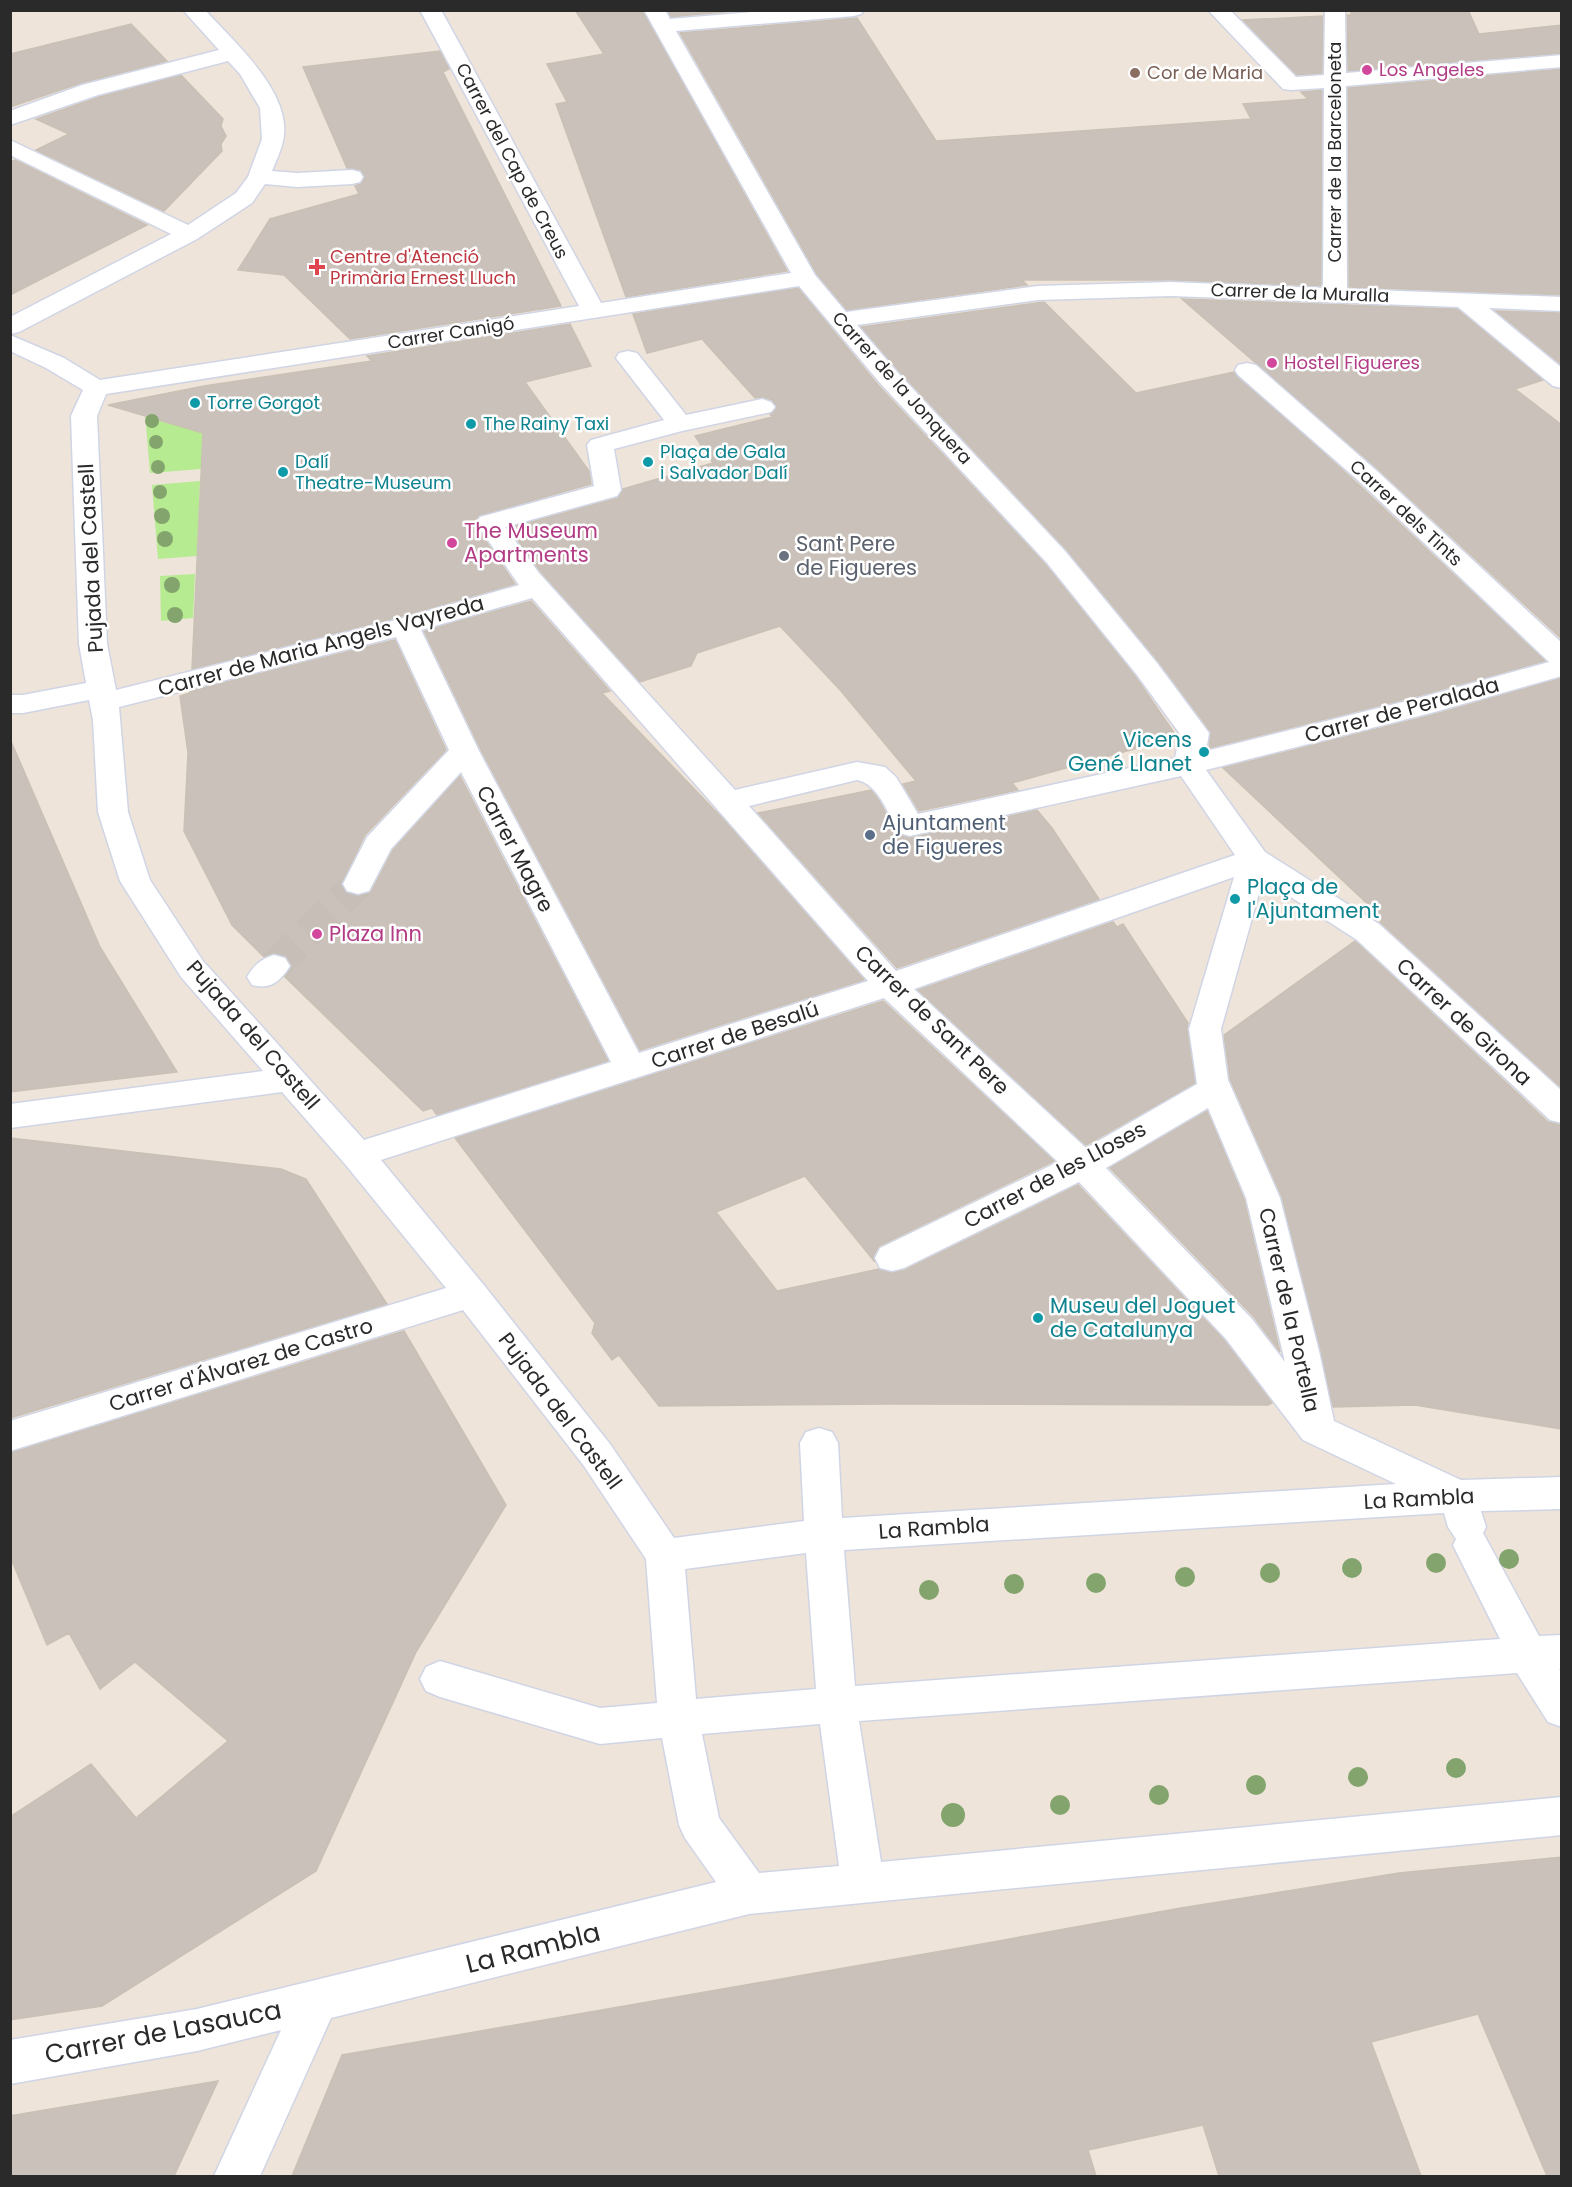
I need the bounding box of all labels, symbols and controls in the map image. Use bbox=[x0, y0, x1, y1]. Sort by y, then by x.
street label: Carrer de la Barceloneta bbox=[1322, 41, 1347, 263]
place label: Los Angeles bbox=[1379, 57, 1484, 82]
street label: Carrer del Cap de Creus bbox=[450, 58, 575, 263]
place label: Cor de Maria bbox=[1147, 60, 1263, 85]
marker: Los Angeles bbox=[1360, 63, 1374, 77]
marker: Cor de Maria bbox=[1128, 66, 1142, 80]
place label: Centre d'Atenció Primària Ernest Lluch bbox=[330, 244, 516, 290]
marker: Centre d'Atenció Primària Ernest Lluch bbox=[308, 258, 326, 276]
street label: Carrer de la Muralla bbox=[1210, 277, 1390, 308]
street label: Carrer de la Jonquera bbox=[827, 306, 978, 470]
street label: Carrer Canigó bbox=[386, 310, 516, 355]
place label: Hostel Figueres bbox=[1284, 350, 1420, 375]
marker: Hostel Figueres bbox=[1265, 356, 1279, 370]
place label: Torre Gorgot bbox=[207, 390, 320, 415]
marker: Torre Gorgot bbox=[188, 396, 202, 410]
place label: The Rainy Taxi bbox=[483, 411, 609, 436]
marker: The Rainy Taxi bbox=[464, 417, 478, 431]
place label: Plaça de Gala i Salvador Dalí bbox=[660, 439, 788, 485]
place label: Dalí Theatre-Museum bbox=[295, 449, 452, 495]
street label: Carrer dels Tints bbox=[1345, 454, 1468, 571]
marker: Plaça de Gala i Salvador Dalí bbox=[641, 455, 655, 469]
street label: Pujada del Castell bbox=[71, 463, 110, 653]
marker: Dalí Theatre-Museum bbox=[276, 465, 290, 479]
place label: The Museum Apartments bbox=[464, 516, 598, 569]
place label: Sant Pere de Figueres bbox=[796, 529, 917, 582]
marker: The Museum Apartments bbox=[445, 536, 459, 550]
marker: Sant Pere de Figueres bbox=[777, 549, 791, 563]
street label: Carrer de Maria Angels Vayreda bbox=[155, 588, 487, 703]
street label: Carrer de Peralada bbox=[1301, 670, 1502, 749]
place label: Vicens Gené Llanet bbox=[1068, 725, 1192, 778]
marker: Vicens Gené Llanet bbox=[1197, 745, 1211, 759]
street label: Carrer Magre bbox=[470, 780, 561, 917]
place label: Ajuntament de Figueres bbox=[882, 808, 1006, 861]
marker: Ajuntament de Figueres bbox=[863, 828, 877, 842]
place label: Plaça de l'Ajuntament bbox=[1247, 872, 1379, 925]
marker: Plaça de l'Ajuntament bbox=[1228, 892, 1242, 906]
place label: Plaza Inn bbox=[329, 919, 422, 948]
marker: Plaza Inn bbox=[310, 927, 324, 941]
street label: Carrer de Sant Pere bbox=[849, 938, 1016, 1101]
street label: Carrer de Girona bbox=[1390, 951, 1539, 1092]
street label: Pujada del Castell bbox=[180, 954, 326, 1116]
street label: Carrer de Besalú bbox=[647, 994, 823, 1075]
street label: Carrer de les Lloses bbox=[958, 1114, 1151, 1235]
street label: Carrer de la Portella bbox=[1252, 1205, 1327, 1415]
place label: Museu del Joguet de Catalunya bbox=[1050, 1291, 1235, 1344]
street label: Carrer d'Álvarez de Castro bbox=[105, 1311, 376, 1419]
marker: Museu del Joguet de Catalunya bbox=[1031, 1311, 1045, 1325]
street label: Pujada del Castell bbox=[492, 1326, 629, 1495]
street label: La Rambla bbox=[1363, 1481, 1475, 1516]
street label: La Rambla bbox=[878, 1509, 990, 1546]
street label: La Rambla bbox=[462, 1914, 604, 1982]
street label: Carrer de Lasauca bbox=[42, 1991, 284, 2073]

